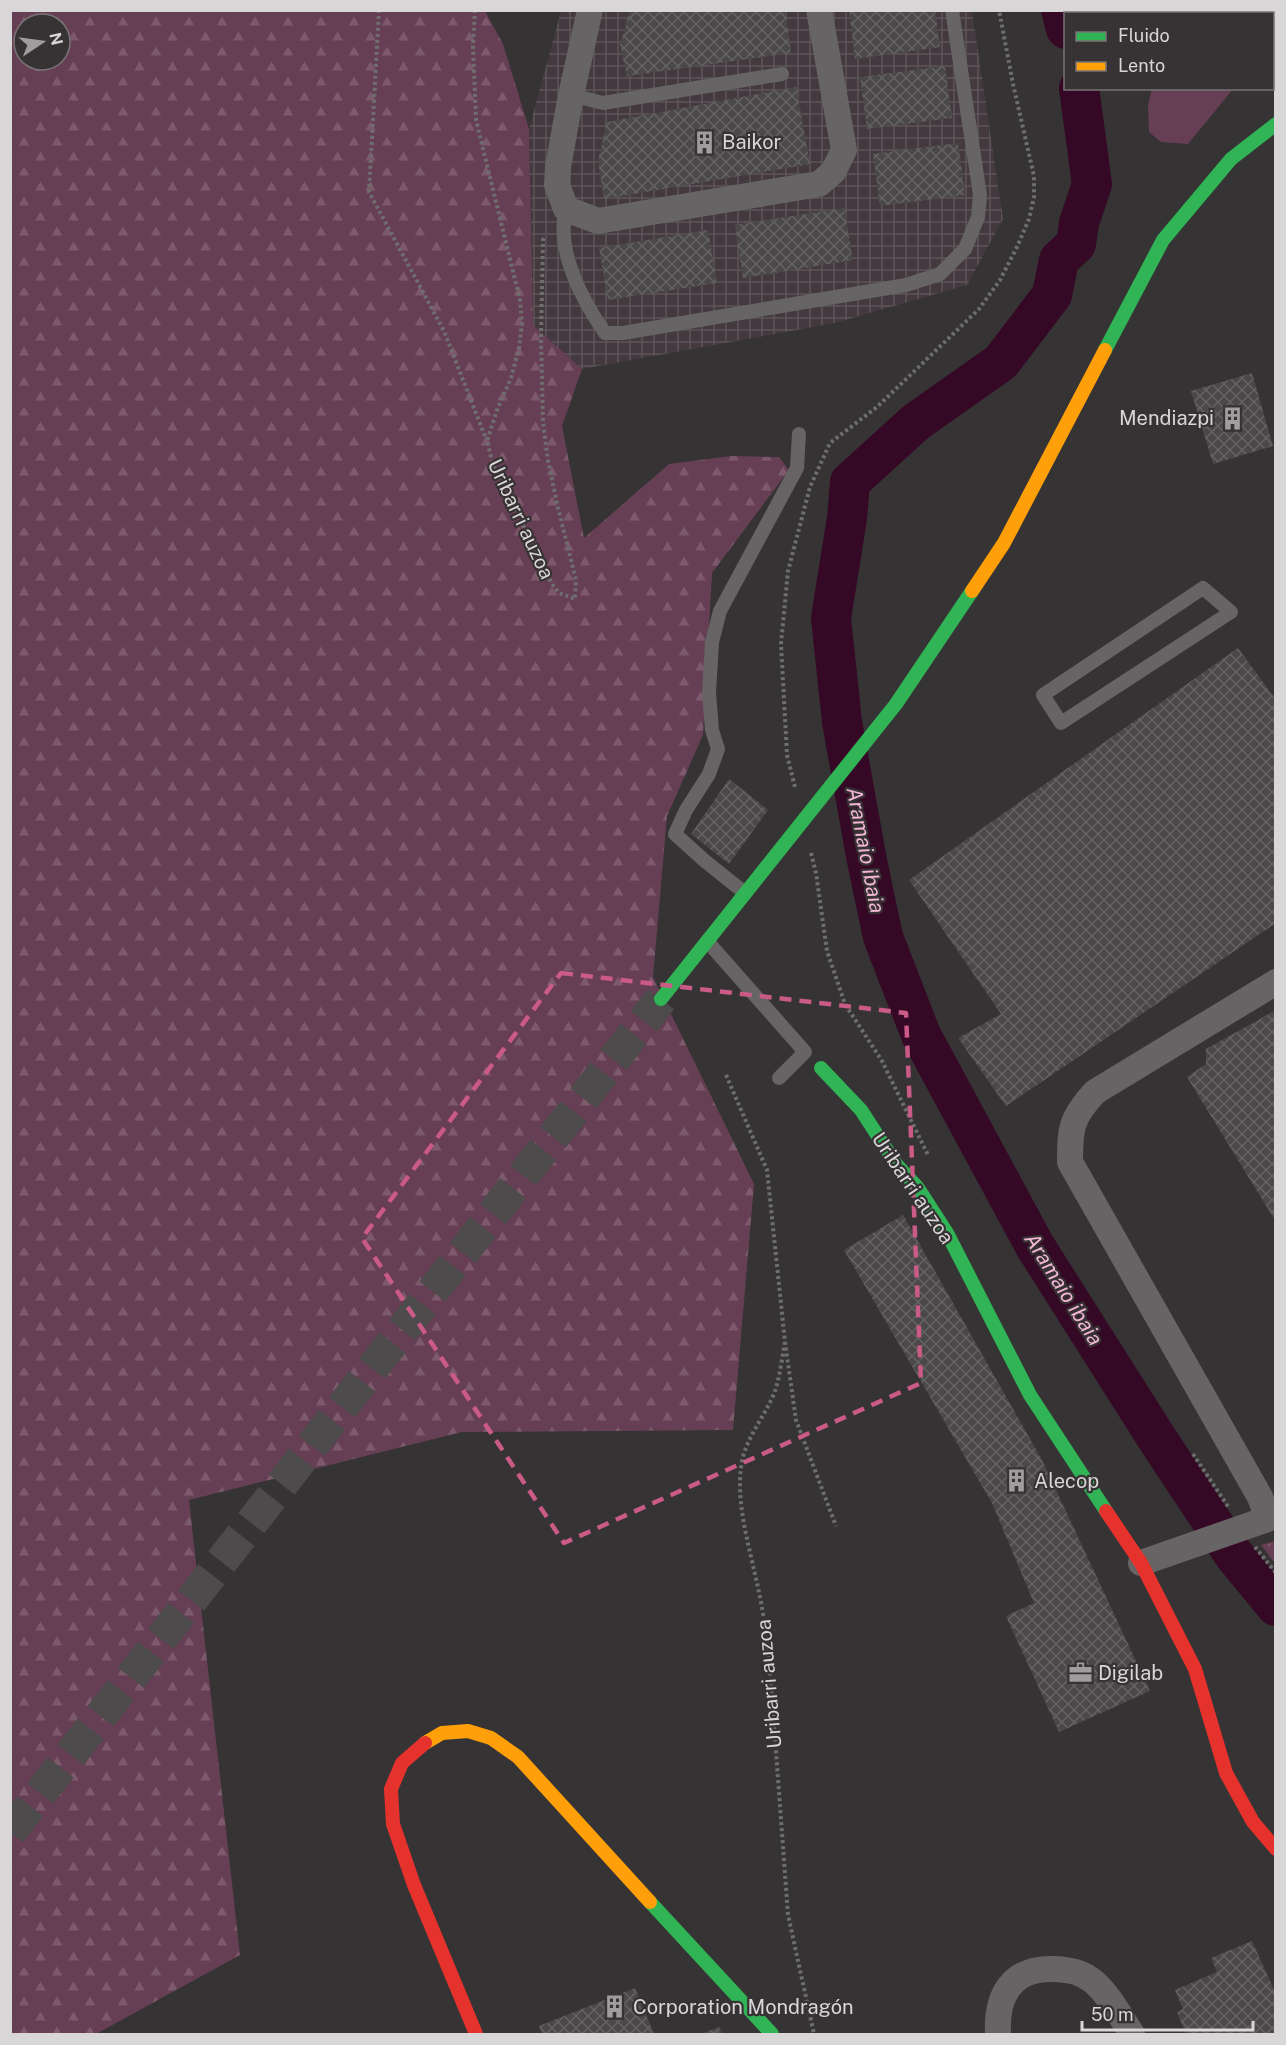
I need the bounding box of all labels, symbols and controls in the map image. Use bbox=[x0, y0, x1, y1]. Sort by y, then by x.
north arrow bbox=[12, 12, 72, 72]
legend bbox=[1064, 12, 1274, 90]
text: Fluido bbox=[1118, 25, 1170, 46]
text: N bbox=[45, 31, 67, 47]
text: Lento bbox=[1118, 55, 1165, 76]
building icon: Baikor bbox=[691, 129, 717, 155]
place label: Baikor bbox=[722, 130, 782, 154]
building icon: Mendiazpi bbox=[1219, 405, 1245, 431]
place label: Mendiazpi bbox=[1119, 406, 1214, 430]
street label: Uribarri auzoa bbox=[483, 455, 559, 583]
water label: Aramaio ibaia bbox=[842, 785, 890, 915]
street label: Uribarri auzoa bbox=[867, 1128, 959, 1248]
water label: Aramaio ibaia bbox=[1020, 1228, 1108, 1350]
building icon: Alecop bbox=[1003, 1468, 1029, 1494]
place label: Alecop bbox=[1034, 1469, 1099, 1493]
street label: Uribarri auzoa bbox=[751, 1618, 787, 1750]
office icon: Digilab bbox=[1067, 1660, 1093, 1686]
place label: Digilab bbox=[1098, 1661, 1163, 1685]
building icon: Corporation Mondragón bbox=[602, 1994, 628, 2020]
scale bar bbox=[1082, 1994, 1253, 2032]
place label: Corporation Mondragón bbox=[633, 1995, 854, 2019]
text: 50 m bbox=[1091, 2004, 1134, 2025]

